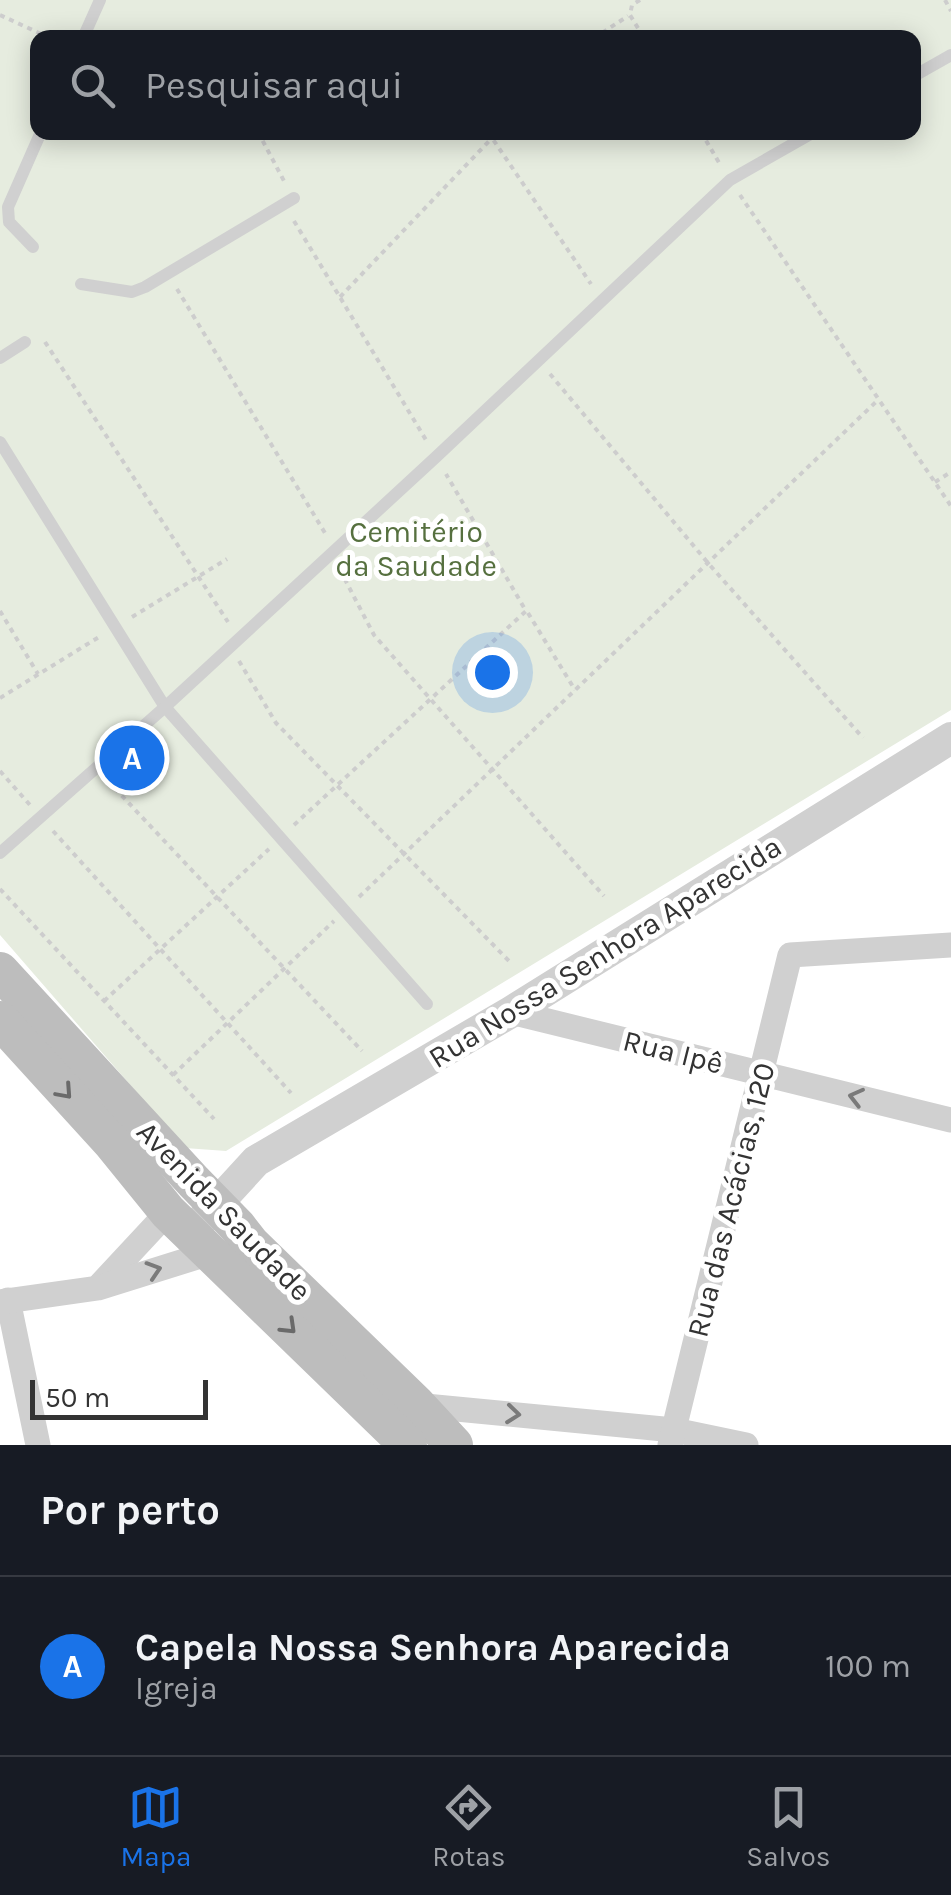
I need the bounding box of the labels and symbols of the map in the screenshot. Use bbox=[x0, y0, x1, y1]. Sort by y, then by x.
park label: Cemitério da Saudade bbox=[335, 514, 497, 584]
your location bbox=[467, 647, 518, 698]
pin: A bbox=[100, 720, 164, 796]
street label: Rua Nossa Senhora Aparecida bbox=[422, 828, 788, 1076]
street label: Rua Ipê bbox=[619, 1022, 727, 1082]
street label: Rua das Acácias, 120 bbox=[679, 1059, 783, 1341]
one-way arrow bbox=[54, 1080, 72, 1099]
one-way arrow bbox=[848, 1088, 865, 1109]
street label: Avenida Saudade bbox=[129, 1114, 319, 1308]
one-way arrow bbox=[145, 1262, 162, 1282]
one-way arrow bbox=[277, 1315, 295, 1333]
scale bar bbox=[30, 1375, 208, 1420]
one-way arrow bbox=[505, 1403, 521, 1424]

